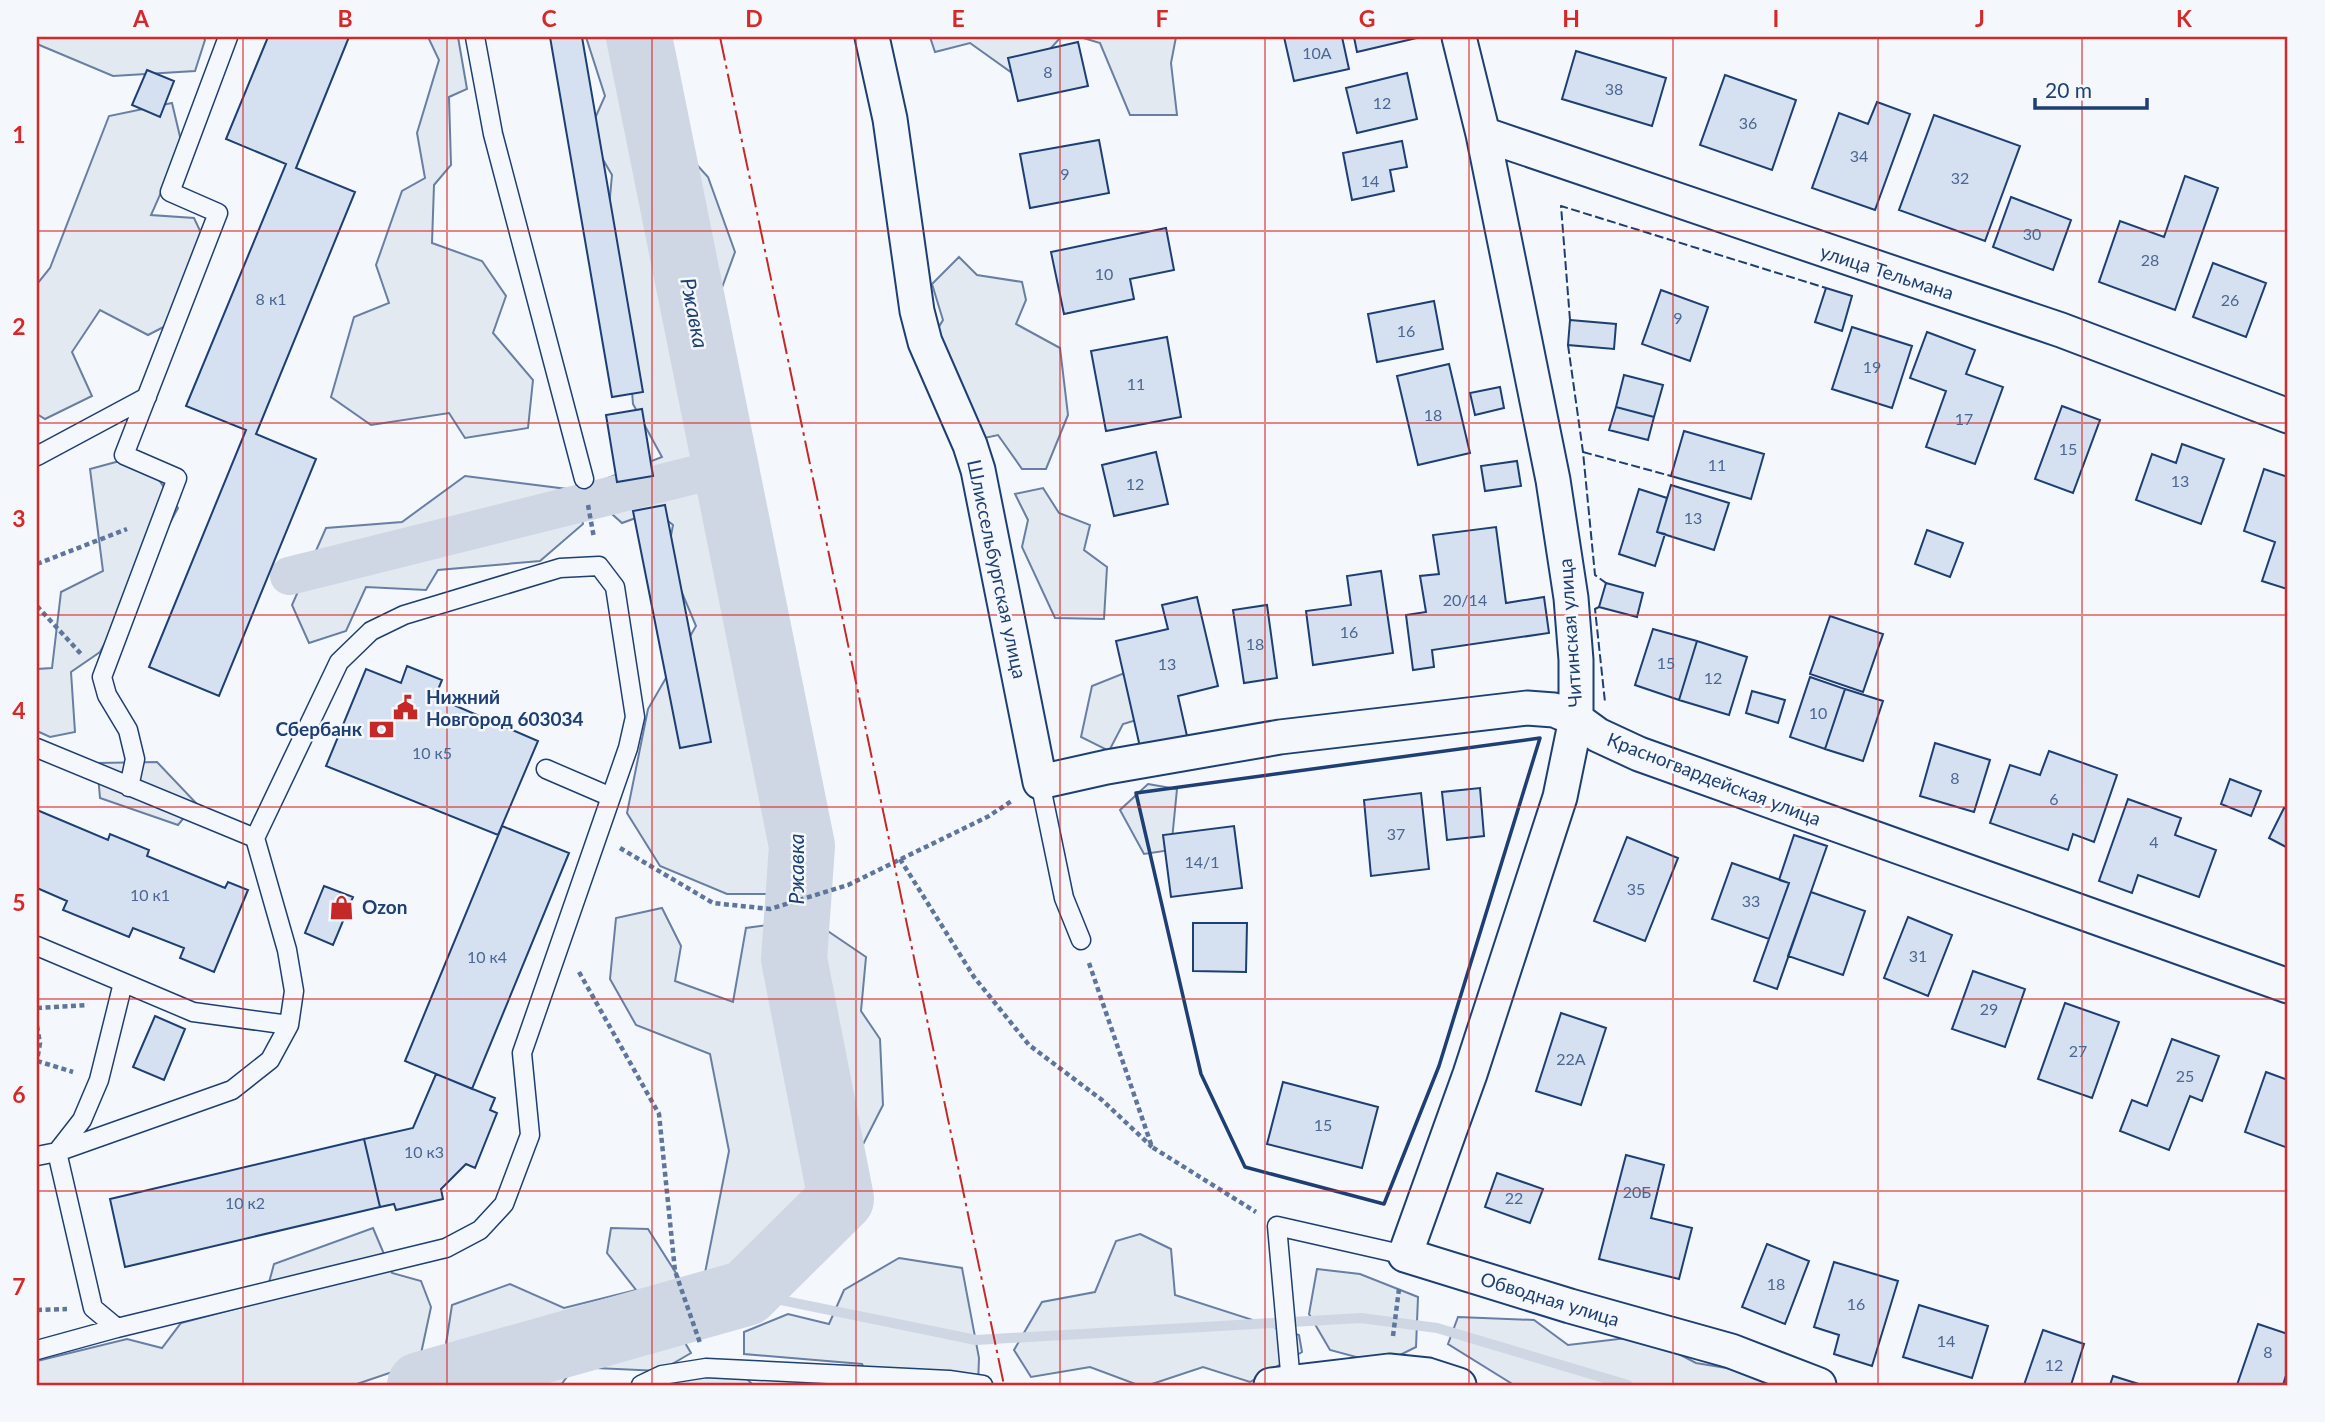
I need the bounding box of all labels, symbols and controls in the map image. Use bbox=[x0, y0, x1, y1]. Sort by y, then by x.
text: A bbox=[132, 4, 150, 32]
text: B bbox=[337, 4, 353, 32]
text: C bbox=[541, 4, 557, 32]
text: D bbox=[745, 4, 763, 32]
text: E bbox=[951, 4, 965, 32]
text: F bbox=[1155, 4, 1169, 32]
text: G bbox=[1359, 4, 1375, 32]
text: H bbox=[1562, 4, 1580, 32]
text: I bbox=[1773, 4, 1779, 32]
text: J bbox=[1975, 4, 1985, 32]
text: K bbox=[2176, 4, 2192, 32]
house number: 10А bbox=[1302, 43, 1332, 62]
house number: 8 bbox=[1043, 62, 1053, 81]
scale bar bbox=[2035, 66, 2146, 110]
text: 20 m bbox=[2045, 77, 2092, 102]
house number: 38 bbox=[1605, 79, 1623, 98]
house number: 12 bbox=[1373, 93, 1391, 112]
house number: 36 bbox=[1739, 113, 1757, 132]
text: 1 bbox=[12, 120, 26, 148]
house number: 34 bbox=[1850, 146, 1868, 165]
house number: 9 bbox=[1060, 164, 1070, 183]
house number: 32 bbox=[1951, 168, 1969, 187]
house number: 14 bbox=[1361, 171, 1379, 190]
house number: 30 bbox=[2023, 224, 2041, 243]
street label: улица Тельмана bbox=[1818, 239, 1957, 304]
house number: 28 bbox=[2141, 250, 2159, 269]
house number: 10 bbox=[1095, 264, 1113, 283]
water label: Ржавка bbox=[676, 275, 715, 350]
house number: 8 к1 bbox=[256, 289, 286, 308]
house number: 26 bbox=[2221, 290, 2239, 309]
house number: 9 bbox=[1673, 308, 1683, 327]
text: 2 bbox=[12, 312, 26, 340]
house number: 16 bbox=[1397, 321, 1415, 340]
house number: 19 bbox=[1863, 357, 1881, 376]
house number: 11 bbox=[1127, 374, 1145, 393]
house number: 18 bbox=[1424, 405, 1442, 424]
house number: 17 bbox=[1955, 409, 1973, 428]
house number: 15 bbox=[2059, 439, 2077, 458]
house number: 11 bbox=[1708, 455, 1726, 474]
street label: Шлиссельбургская улица bbox=[963, 457, 1032, 681]
house number: 13 bbox=[2171, 471, 2189, 490]
house number: 12 bbox=[1126, 474, 1144, 493]
text: 3 bbox=[12, 504, 26, 532]
house number: 13 bbox=[1684, 508, 1702, 527]
street label: Читинская улица bbox=[1553, 558, 1586, 708]
house number: 20/14 bbox=[1443, 590, 1487, 609]
house number: 16 bbox=[1340, 622, 1358, 641]
house number: 18 bbox=[1246, 634, 1264, 653]
house number: 15 bbox=[1657, 653, 1675, 672]
house number: 13 bbox=[1158, 654, 1176, 673]
house number: 12 bbox=[1704, 668, 1722, 687]
place label: Нижний Новгород 603034 bbox=[426, 685, 584, 730]
public building icon: Нижний Новгород 603034 bbox=[392, 694, 420, 722]
text: 4 bbox=[12, 696, 26, 724]
house number: 10 bbox=[1809, 703, 1827, 722]
bank icon: Сбербанк bbox=[368, 715, 396, 743]
place label: Сбербанк bbox=[276, 717, 363, 740]
street label: Красногвардейская улица bbox=[1604, 727, 1824, 830]
house number: 10 к5 bbox=[412, 743, 452, 762]
house number: 8 bbox=[1950, 768, 1960, 787]
house number: 6 bbox=[2049, 789, 2059, 808]
house number: 37 bbox=[1387, 824, 1405, 843]
house number: 4 bbox=[2149, 832, 2159, 851]
water label: Ржавка bbox=[783, 833, 808, 905]
house number: 14/1 bbox=[1184, 852, 1220, 871]
house number: 35 bbox=[1627, 879, 1645, 898]
house number: 10 к1 bbox=[130, 885, 170, 904]
text: 5 bbox=[12, 888, 26, 916]
house number: 33 bbox=[1742, 891, 1760, 910]
shop icon: Ozon bbox=[328, 893, 356, 921]
place label: Ozon bbox=[362, 895, 407, 918]
house number: 31 bbox=[1909, 946, 1927, 965]
house number: 10 к4 bbox=[467, 947, 507, 966]
house number: 29 bbox=[1980, 999, 1998, 1018]
house number: 27 bbox=[2069, 1041, 2087, 1060]
house number: 22А bbox=[1556, 1049, 1586, 1068]
house number: 25 bbox=[2176, 1066, 2194, 1085]
text: 6 bbox=[12, 1080, 26, 1108]
house number: 15 bbox=[1314, 1115, 1332, 1134]
house number: 10 к3 bbox=[404, 1142, 444, 1161]
house number: 20Б bbox=[1623, 1182, 1651, 1201]
house number: 22 bbox=[1505, 1188, 1523, 1207]
house number: 10 к2 bbox=[225, 1193, 265, 1212]
street label: Обводная улица bbox=[1478, 1266, 1622, 1331]
text: 7 bbox=[12, 1272, 26, 1300]
house number: 18 bbox=[1767, 1274, 1785, 1293]
house number: 16 bbox=[1847, 1294, 1865, 1313]
house number: 14 bbox=[1937, 1331, 1955, 1350]
house number: 8 bbox=[2263, 1342, 2273, 1361]
house number: 12 bbox=[2045, 1355, 2063, 1374]

